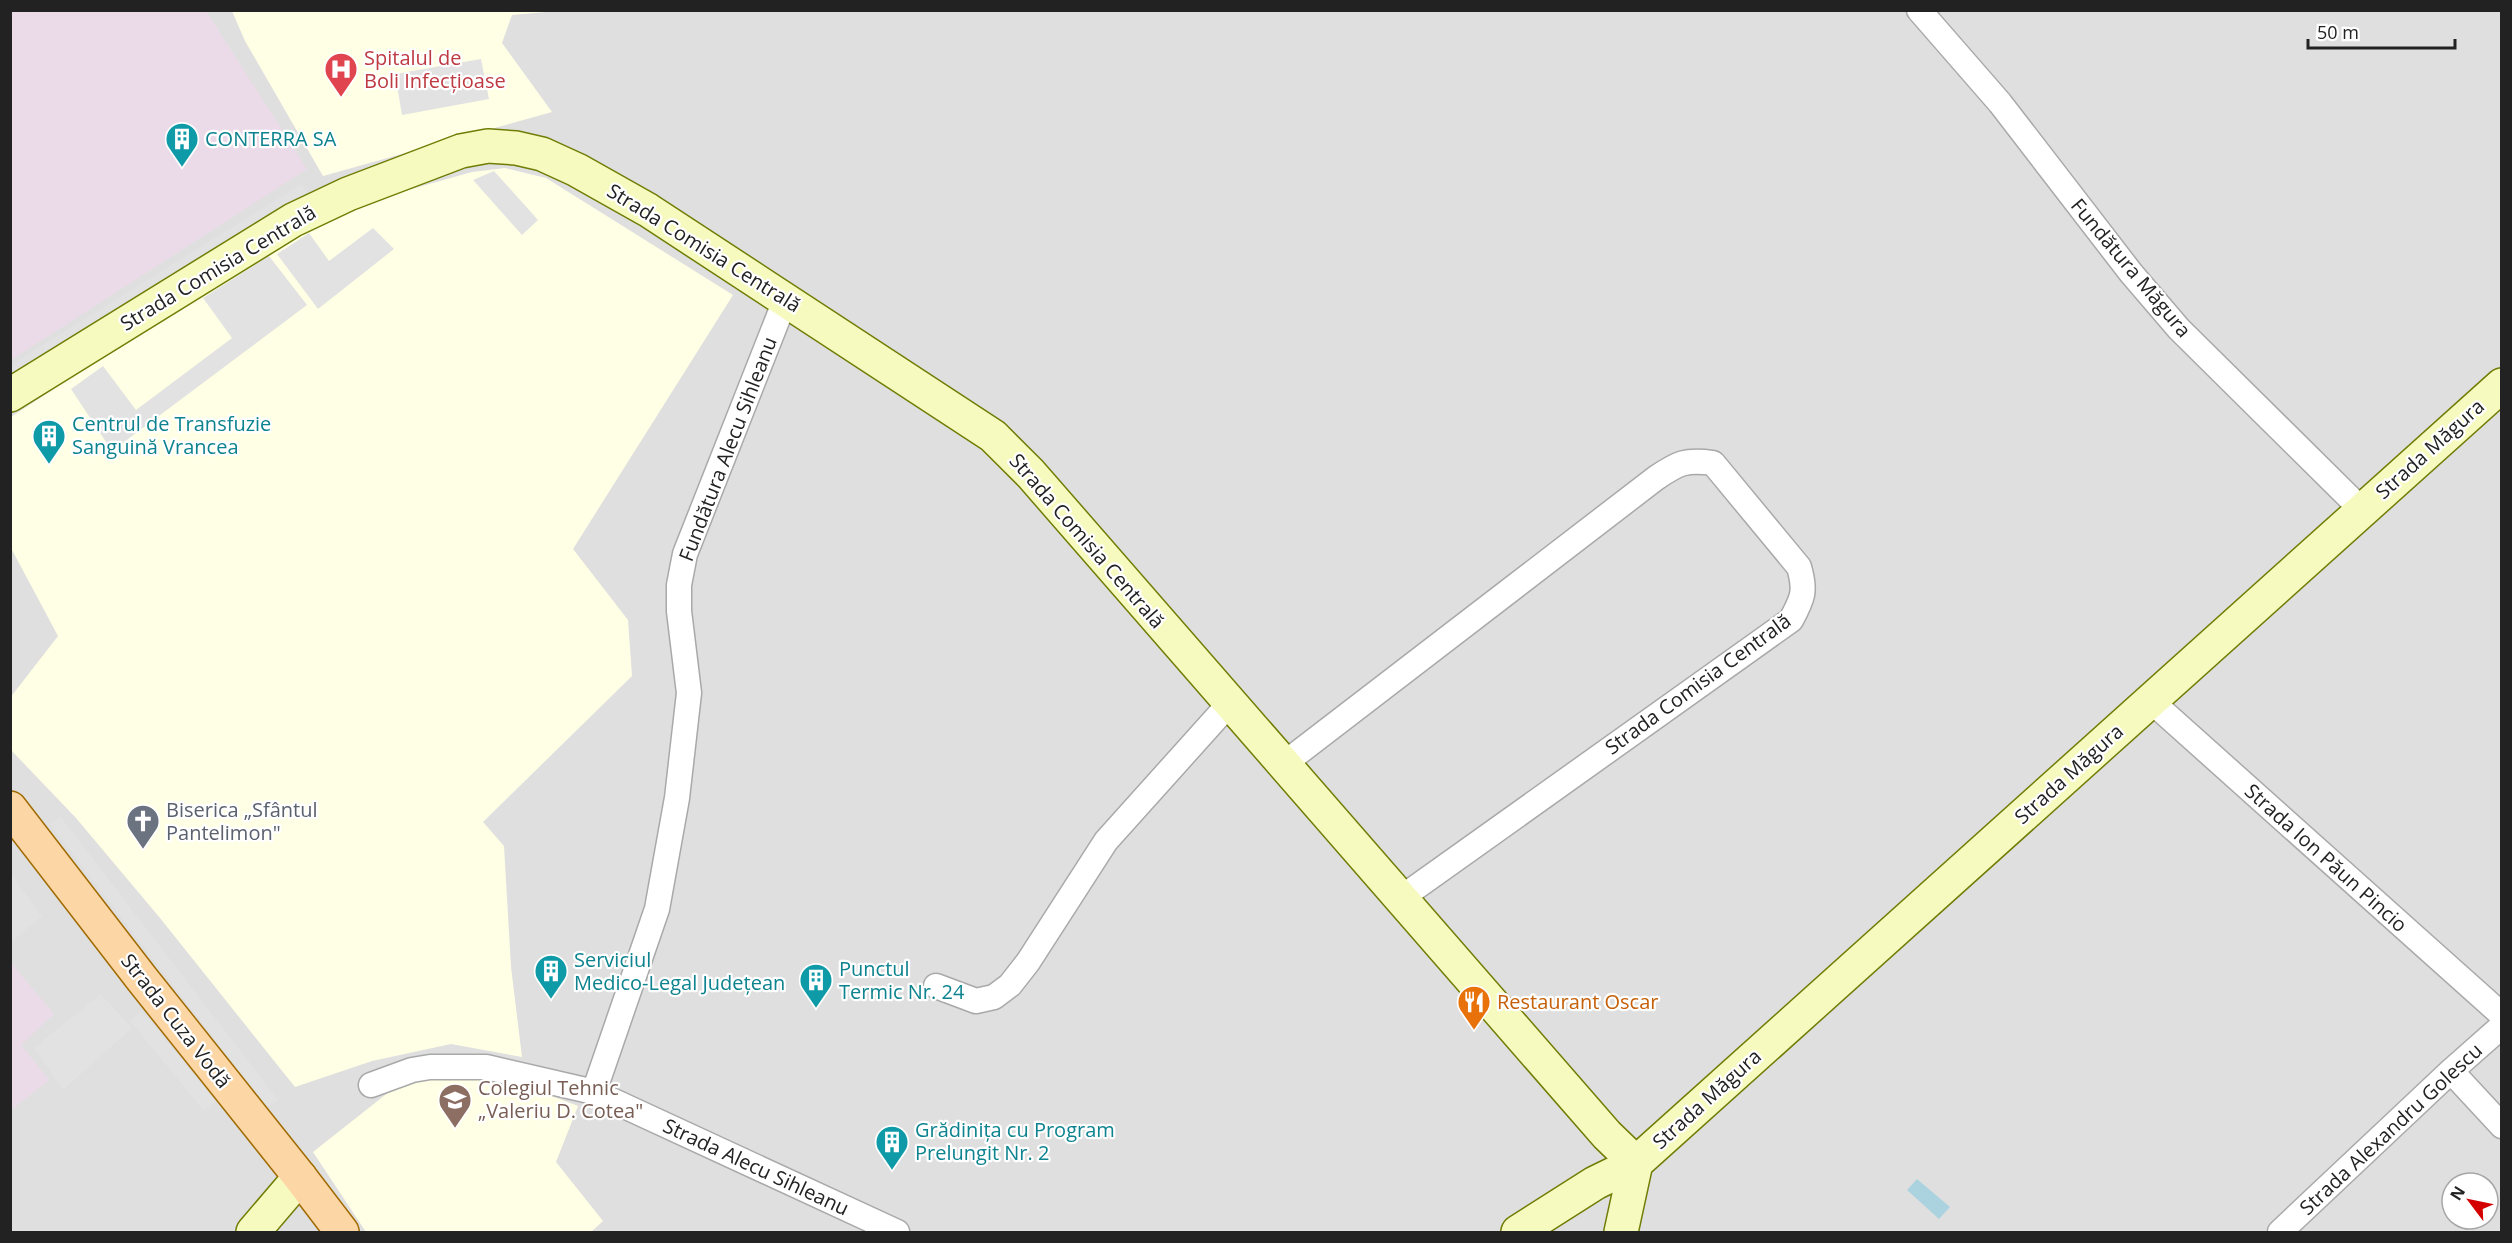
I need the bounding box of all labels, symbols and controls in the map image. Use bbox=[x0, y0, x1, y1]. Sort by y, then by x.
scale bar bbox=[2308, 12, 2455, 50]
text: 50 m bbox=[2317, 20, 2359, 44]
place label: Spitalul de Boli Infecțioase bbox=[364, 44, 506, 94]
hospital icon: Spitalul de Boli Infecțioase bbox=[323, 51, 359, 98]
building icon: CONTERRA SA bbox=[164, 121, 200, 168]
place label: CONTERRA SA bbox=[205, 125, 337, 152]
street label: Strada Comisia Centrală bbox=[602, 177, 806, 318]
street label: Fundătura Măgura bbox=[2065, 193, 2198, 343]
street label: Strada Comisia Centrală bbox=[115, 198, 321, 337]
street label: Fundătura Alecu Sihleanu bbox=[672, 333, 783, 565]
street label: Strada Măgura bbox=[2370, 393, 2490, 505]
place label: Centrul de Transfuzie Sanguină Vrancea bbox=[72, 410, 271, 460]
building icon: Centrul de Transfuzie Sanguină Vrancea bbox=[31, 418, 67, 465]
street label: Strada Comisia Centrală bbox=[1004, 447, 1171, 634]
street label: Strada Comisia Centrală bbox=[1599, 607, 1796, 760]
street label: Strada Măgura bbox=[2009, 718, 2129, 830]
street label: Strada Ion Păun Pincio bbox=[2239, 777, 2413, 938]
place label: Biserica „Sfântul Pantelimon" bbox=[166, 796, 318, 846]
church icon: Biserica „Sfântul Pantelimon" bbox=[125, 803, 161, 850]
place label: Serviciul Medico-Legal Județean bbox=[574, 946, 785, 996]
street label: Strada Cuza Vodă bbox=[115, 948, 237, 1094]
building icon: Serviciul Medico-Legal Județean bbox=[533, 953, 569, 1000]
place label: Punctul Termic Nr. 24 bbox=[839, 955, 965, 1005]
building icon: Punctul Termic Nr. 24 bbox=[798, 962, 834, 1009]
restaurant icon: Restaurant Oscar bbox=[1456, 984, 1492, 1031]
place label: Restaurant Oscar bbox=[1497, 988, 1658, 1015]
street label: Strada Alexandru Golescu bbox=[2293, 1037, 2488, 1221]
street label: Strada Măgura bbox=[1647, 1043, 1767, 1155]
place label: Colegiul Tehnic „Valeriu D. Cotea" bbox=[478, 1074, 643, 1124]
school or university icon: Colegiul Tehnic „Valeriu D. Cotea" bbox=[437, 1082, 473, 1129]
street label: Strada Alecu Sihleanu bbox=[659, 1112, 854, 1221]
place label: Grădinița cu Program Prelungit Nr. 2 bbox=[915, 1116, 1115, 1166]
building icon: Grădinița cu Program Prelungit Nr. 2 bbox=[874, 1124, 910, 1171]
north arrow bbox=[2440, 1171, 2500, 1231]
text: N bbox=[2445, 1182, 2470, 1204]

